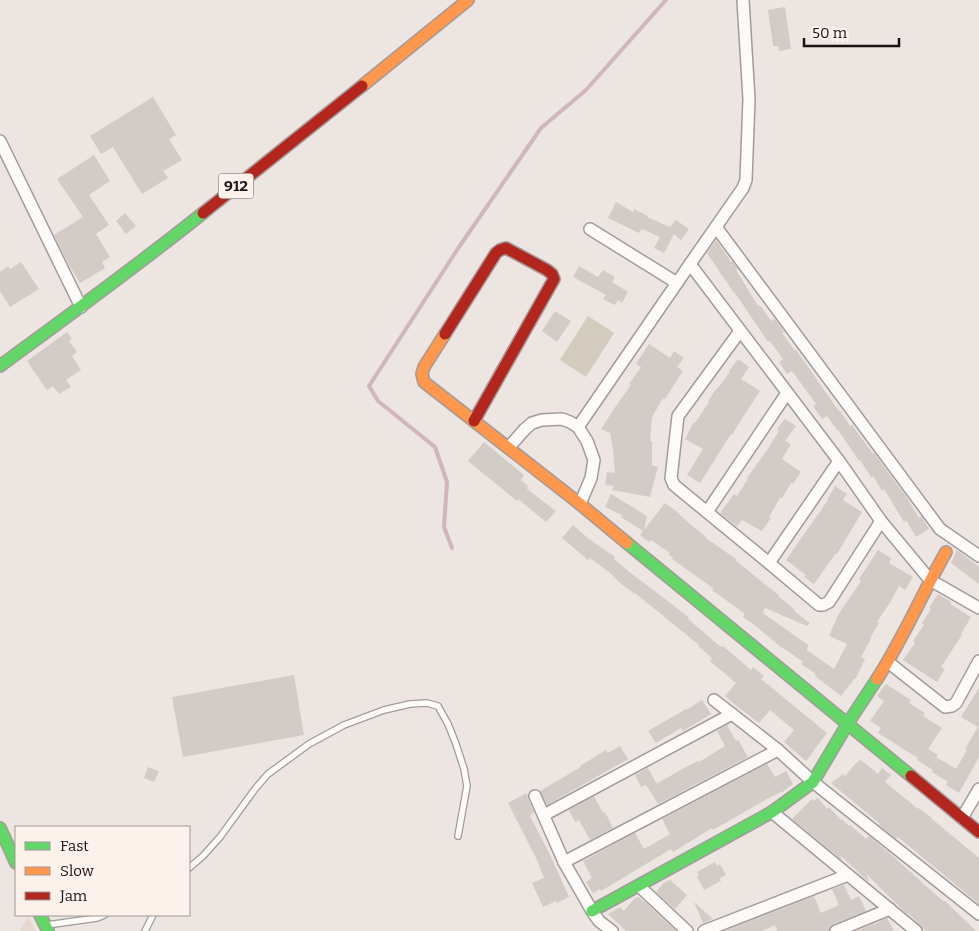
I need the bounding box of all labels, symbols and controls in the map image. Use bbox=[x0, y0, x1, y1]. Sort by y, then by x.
scale bar bbox=[804, 15, 899, 47]
text: 50 m bbox=[812, 24, 848, 42]
road number: 912 bbox=[218, 174, 254, 198]
legend bbox=[15, 826, 190, 916]
text: Fast bbox=[60, 837, 89, 855]
text: Slow bbox=[60, 862, 95, 880]
text: Jam bbox=[59, 887, 88, 905]

